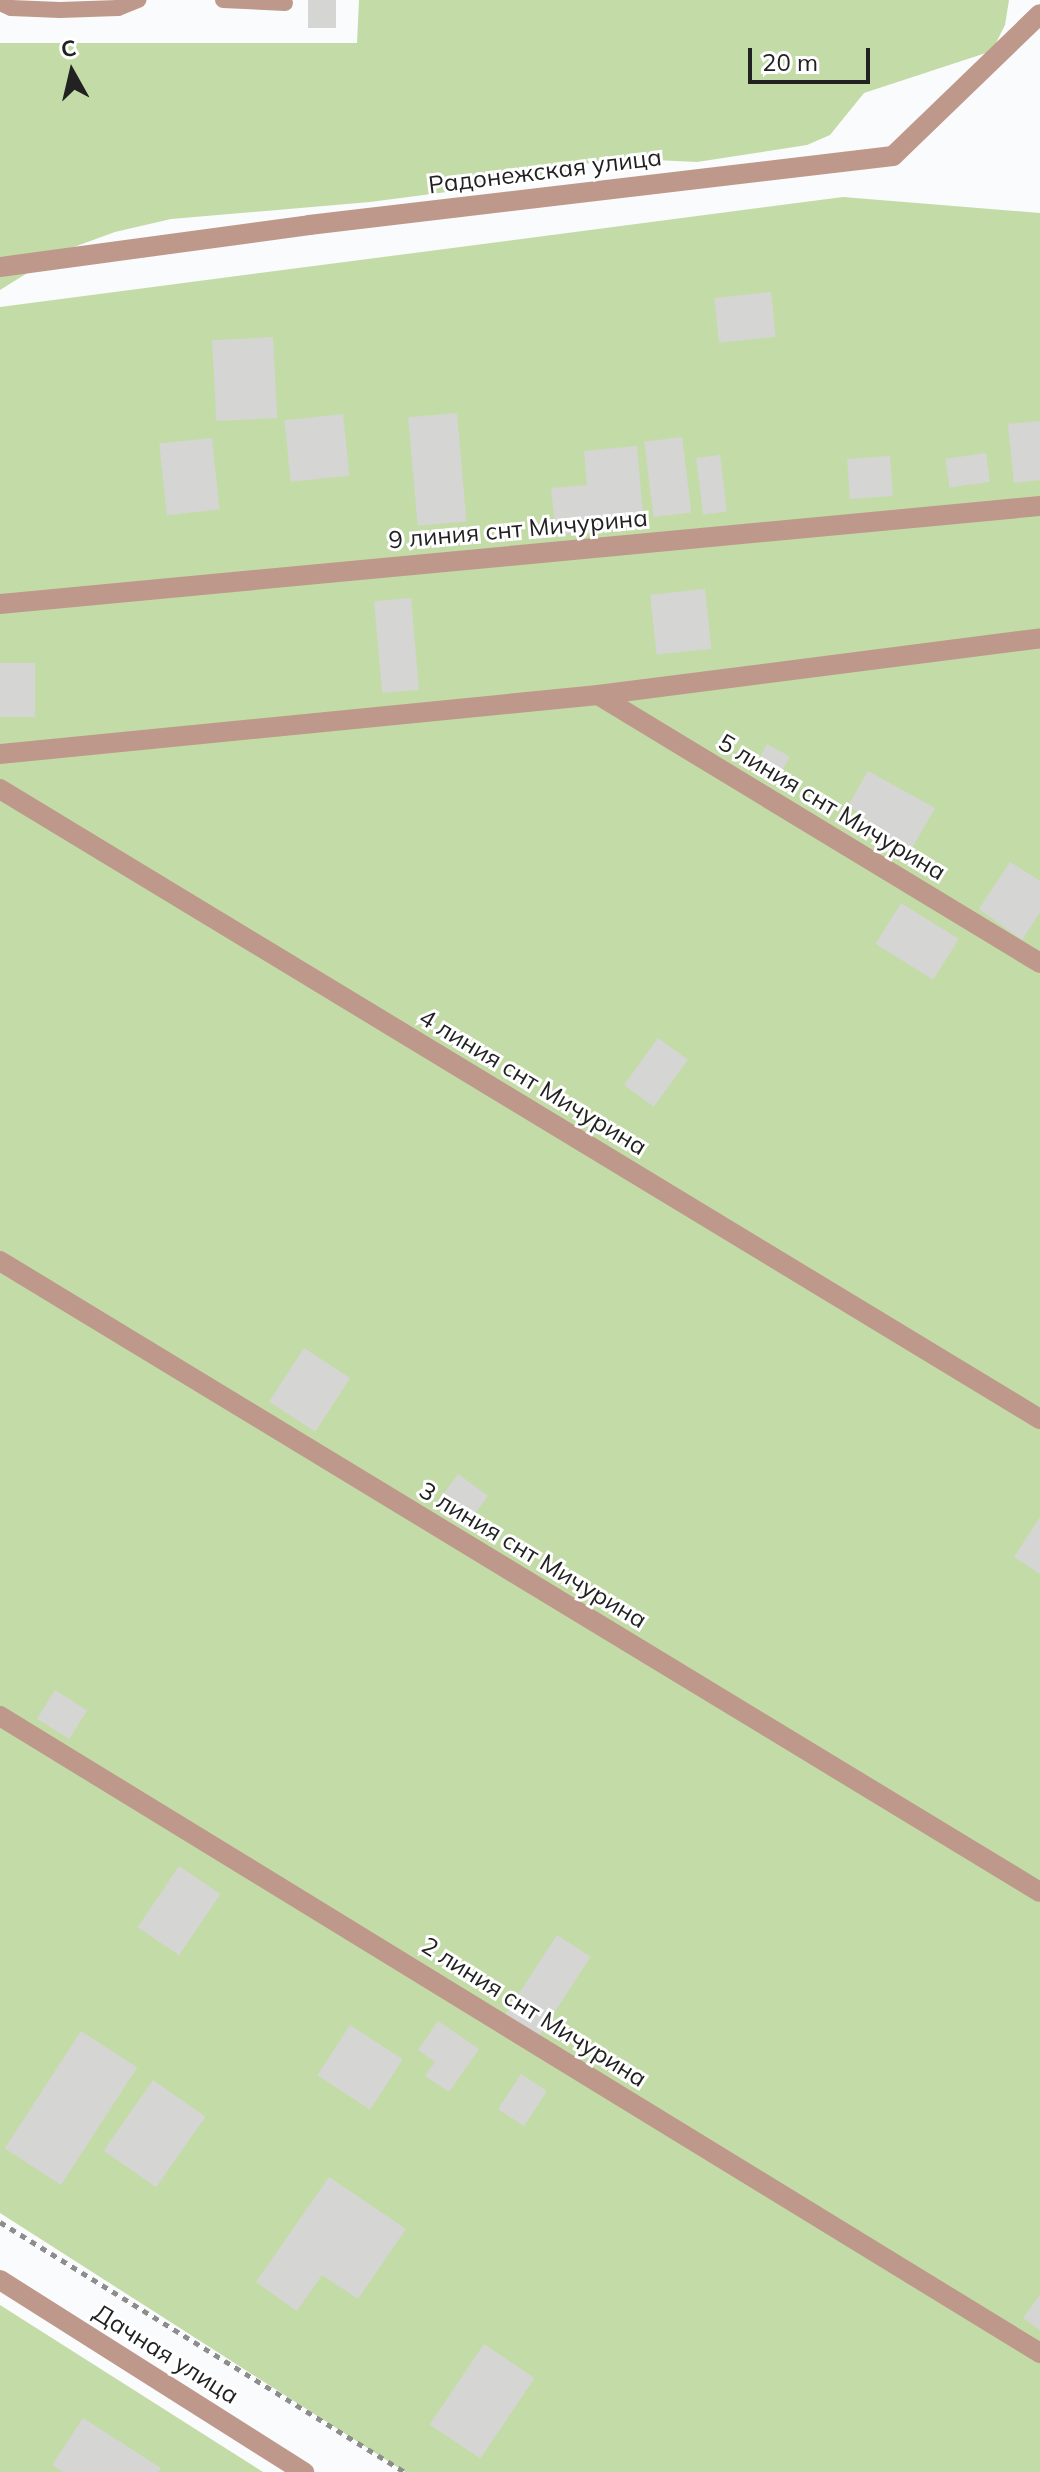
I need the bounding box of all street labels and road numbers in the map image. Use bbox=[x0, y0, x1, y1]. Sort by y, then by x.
street label: Радонежская улица bbox=[427, 142, 663, 200]
street label: 9 линия снт Мичурина bbox=[387, 503, 649, 555]
street label: 5 линия снт Мичурина bbox=[713, 728, 951, 886]
street label: 4 линия снт Мичурина bbox=[414, 1003, 652, 1161]
street label: 3 линия снт Мичурина bbox=[414, 1476, 652, 1634]
street label: 2 линия снт Мичурина bbox=[416, 1931, 652, 2093]
street label: Дачная улица bbox=[88, 2298, 244, 2410]

